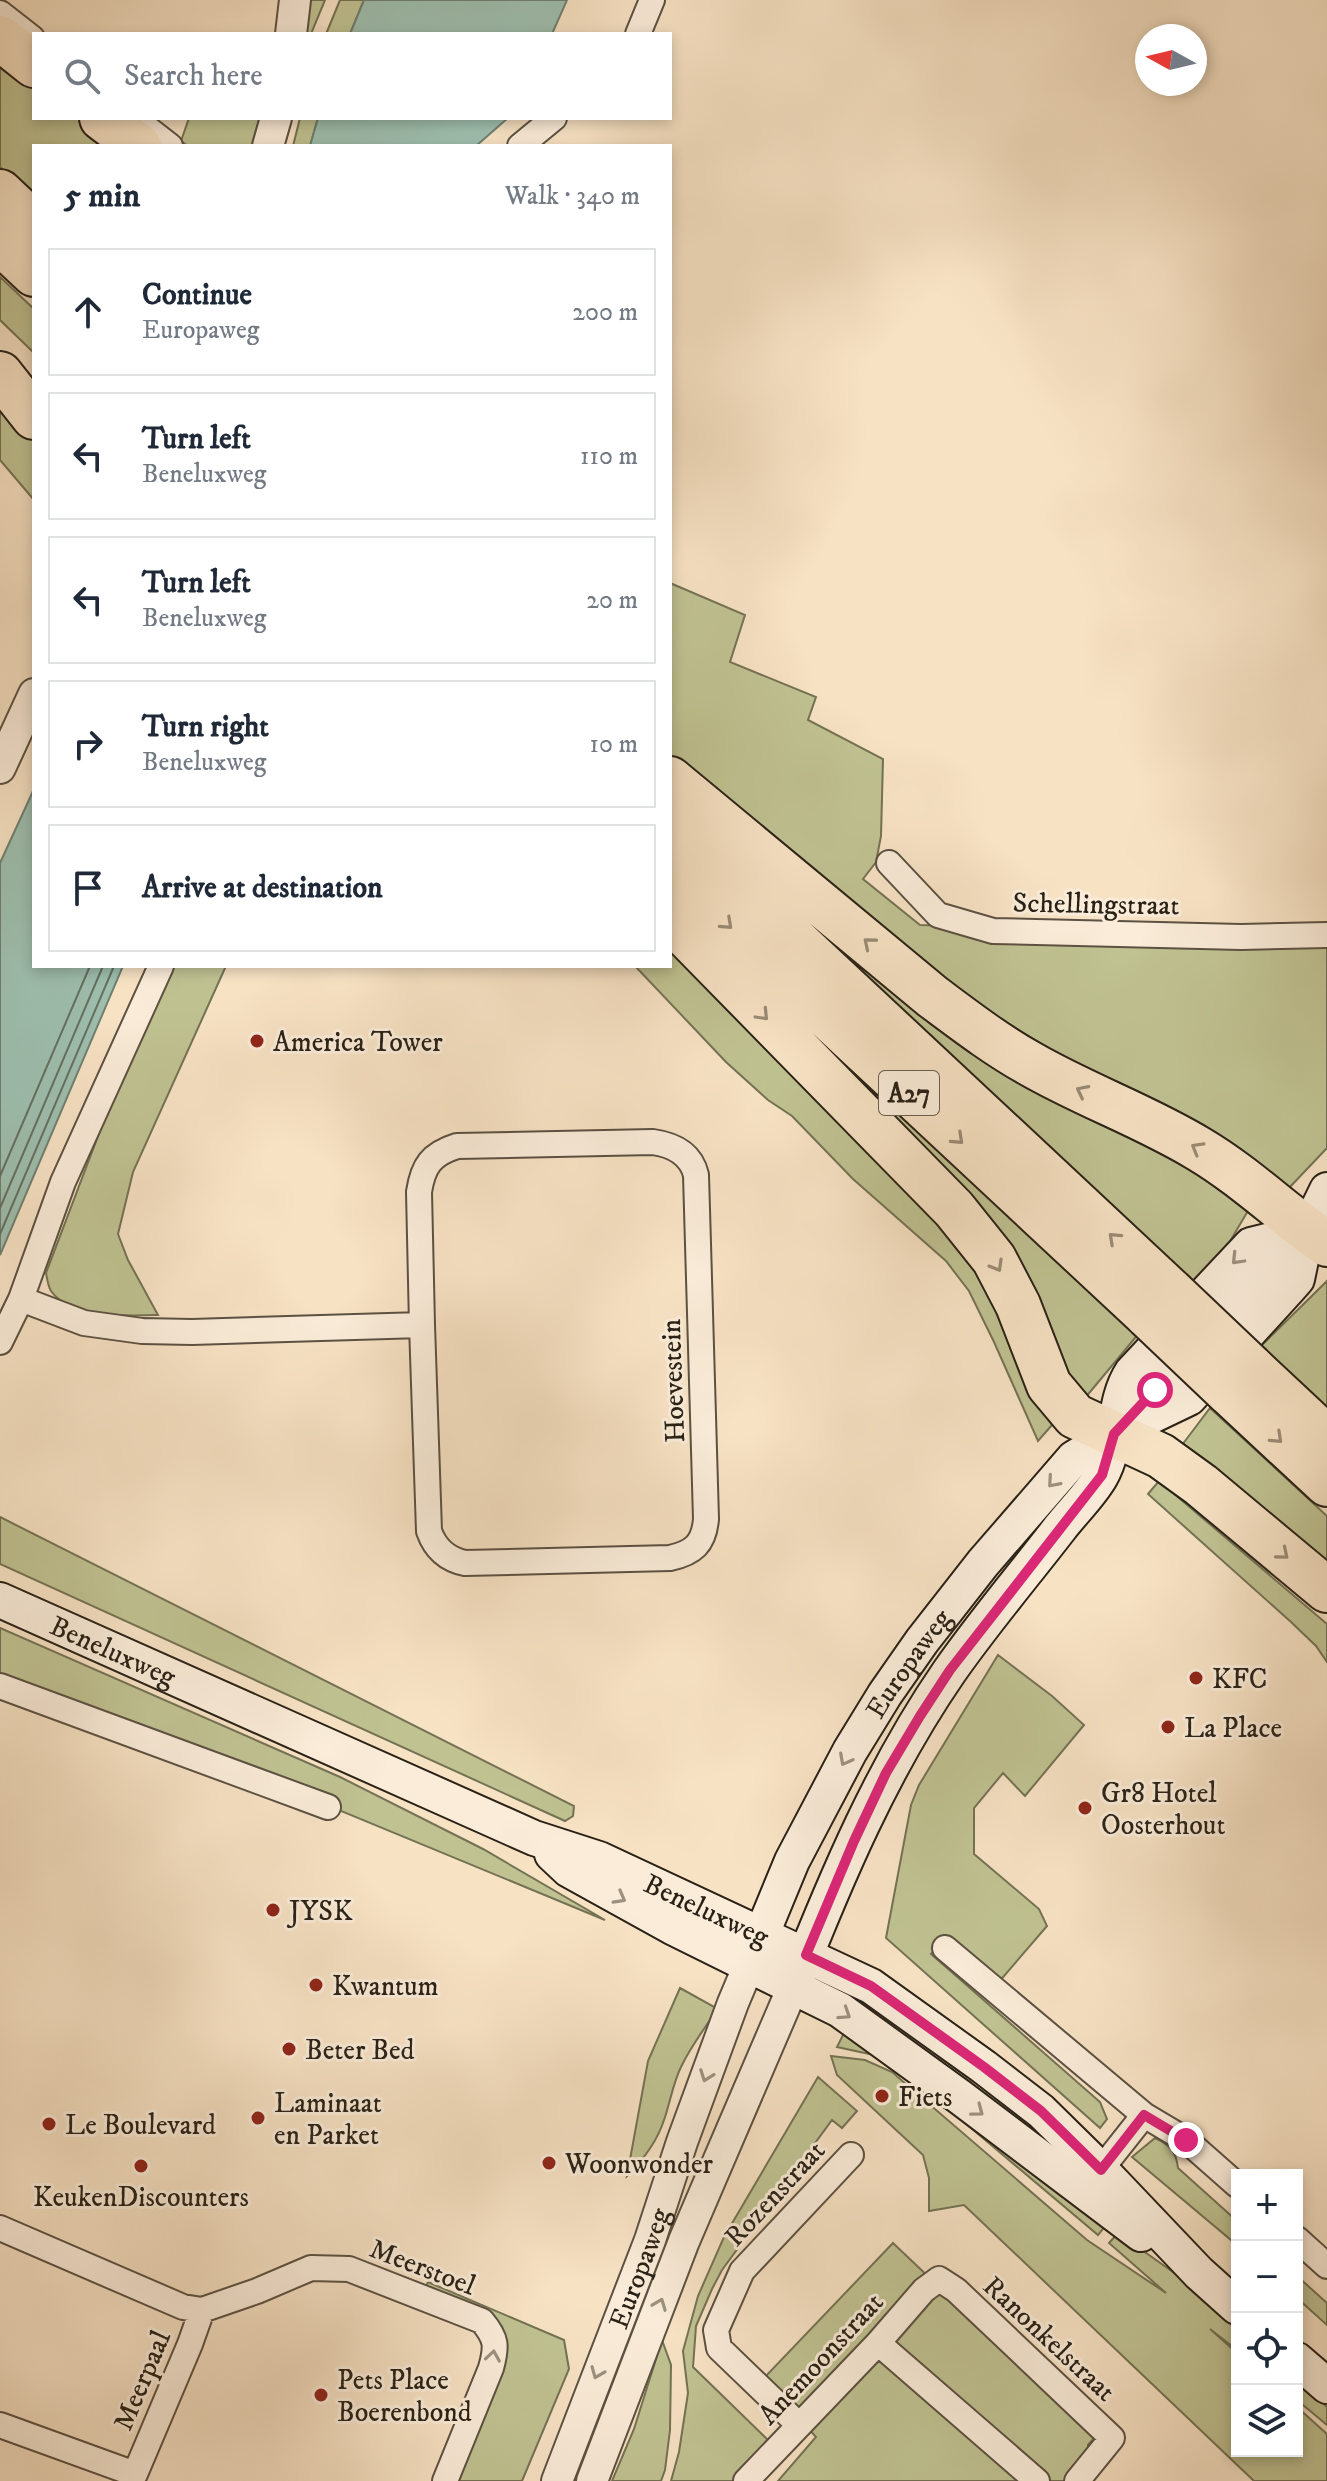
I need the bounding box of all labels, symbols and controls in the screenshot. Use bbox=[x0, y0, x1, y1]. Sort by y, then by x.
north arrow bbox=[1135, 24, 1207, 96]
search box bbox=[32, 32, 672, 120]
icon: search bbox=[60, 54, 104, 98]
text: Search here bbox=[124, 58, 263, 95]
text: 5 min bbox=[64, 175, 140, 217]
text: Walk · 340 m bbox=[505, 180, 640, 213]
text: Continue bbox=[142, 277, 252, 314]
icon: ahead bbox=[66, 290, 110, 334]
text: 200 m bbox=[572, 296, 638, 329]
text: Europaweg bbox=[142, 314, 259, 347]
text: Turn left bbox=[142, 421, 251, 458]
icon: left bbox=[66, 434, 110, 478]
text: 110 m bbox=[580, 440, 638, 473]
text: Beneluxweg bbox=[142, 458, 267, 491]
text: Turn left bbox=[142, 565, 251, 602]
icon: left bbox=[66, 578, 110, 622]
text: 20 m bbox=[586, 584, 638, 617]
text: Beneluxweg bbox=[142, 602, 267, 635]
text: Turn right bbox=[142, 709, 269, 746]
icon: right bbox=[66, 722, 110, 766]
text: 10 m bbox=[589, 728, 638, 761]
text: Beneluxweg bbox=[142, 746, 267, 779]
icon: arrive bbox=[66, 866, 110, 910]
text: Arrive at destination bbox=[142, 870, 383, 907]
street label: Schellingstraat bbox=[1012, 886, 1180, 923]
one-way arrow bbox=[718, 914, 732, 929]
one-way arrow bbox=[864, 938, 878, 953]
one-way arrow bbox=[754, 1006, 769, 1020]
place label: America Tower bbox=[273, 1025, 443, 1060]
marker: America Tower bbox=[248, 1032, 266, 1050]
road number: A27 bbox=[879, 1071, 939, 1115]
one-way arrow bbox=[1075, 1085, 1090, 1100]
one-way arrow bbox=[949, 1130, 963, 1145]
one-way arrow bbox=[1191, 1142, 1206, 1158]
one-way arrow bbox=[1109, 1233, 1124, 1247]
one-way arrow bbox=[1231, 1250, 1246, 1264]
one-way arrow bbox=[987, 1257, 1003, 1272]
street label: Hoevestein bbox=[654, 1318, 693, 1443]
route start bbox=[1137, 1372, 1173, 1408]
one-way arrow bbox=[1268, 1428, 1283, 1442]
one-way arrow bbox=[1049, 1473, 1063, 1488]
one-way arrow bbox=[1274, 1544, 1289, 1559]
street label: Europaweg bbox=[858, 1602, 960, 1725]
street label: Beneluxweg bbox=[44, 1609, 181, 1695]
place label: KFC bbox=[1212, 1662, 1267, 1697]
marker: KFC bbox=[1187, 1669, 1205, 1687]
place label: La Place bbox=[1184, 1711, 1282, 1746]
marker: La Place bbox=[1159, 1718, 1177, 1736]
one-way arrow bbox=[839, 1752, 854, 1767]
place label: Gr8 Hotel Oosterhout bbox=[1101, 1776, 1225, 1843]
marker: Gr8 Hotel Oosterhout bbox=[1076, 1799, 1094, 1817]
street label: Beneluxweg bbox=[638, 1866, 775, 1955]
one-way arrow bbox=[612, 1888, 626, 1904]
place label: JYSK bbox=[286, 1894, 353, 1929]
marker: JYSK bbox=[264, 1901, 282, 1919]
place label: Kwantum bbox=[332, 1969, 439, 2004]
marker: Kwantum bbox=[307, 1976, 325, 1994]
one-way arrow bbox=[836, 2005, 850, 2020]
place label: Beter Bed bbox=[305, 2033, 415, 2068]
marker: Beter Bed bbox=[280, 2040, 298, 2058]
one-way arrow bbox=[699, 2068, 716, 2082]
place label: Fiets bbox=[898, 2080, 952, 2115]
place label: Laminaat en Parket bbox=[274, 2086, 382, 2153]
marker: Fiets bbox=[873, 2087, 891, 2105]
one-way arrow bbox=[969, 2101, 984, 2115]
place label: Le Boulevard bbox=[65, 2108, 216, 2143]
marker: Laminaat en Parket bbox=[249, 2109, 267, 2127]
marker: Le Boulevard bbox=[40, 2115, 58, 2133]
route end bbox=[1168, 2122, 1204, 2158]
street label: Rozenstraat bbox=[717, 2134, 833, 2254]
place label: Woonwonder bbox=[564, 2147, 714, 2182]
marker: Woonwonder bbox=[540, 2154, 558, 2172]
marker: KeukenDiscounters bbox=[132, 2157, 150, 2175]
map controls bbox=[1231, 2169, 1303, 2457]
button: + bbox=[1231, 2169, 1303, 2241]
place label: KeukenDiscounters bbox=[33, 2180, 249, 2215]
street label: Europaweg bbox=[601, 2203, 678, 2334]
street label: Meerstoel bbox=[364, 2231, 481, 2304]
button: − bbox=[1231, 2241, 1303, 2313]
street label: Ranonkelstraat bbox=[975, 2269, 1123, 2409]
street label: Anemoonstraat bbox=[751, 2286, 891, 2432]
one-way arrow bbox=[650, 2298, 667, 2312]
button: locate bbox=[1231, 2313, 1303, 2385]
street label: Meerpaal bbox=[106, 2325, 179, 2436]
one-way arrow bbox=[483, 2350, 500, 2363]
place label: Pets Place Boerenbond bbox=[337, 2363, 472, 2430]
one-way arrow bbox=[591, 2365, 607, 2379]
button: layers bbox=[1231, 2385, 1303, 2457]
marker: Pets Place Boerenbond bbox=[312, 2386, 330, 2404]

